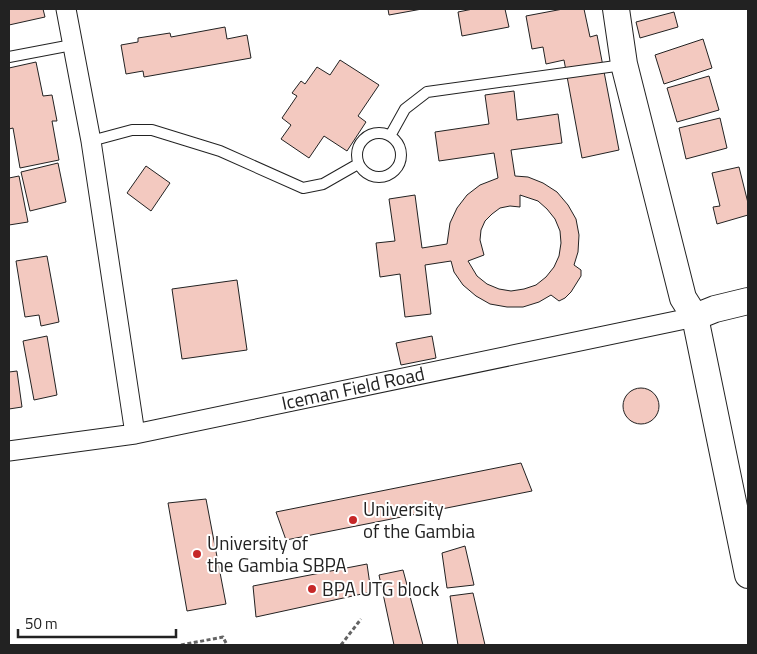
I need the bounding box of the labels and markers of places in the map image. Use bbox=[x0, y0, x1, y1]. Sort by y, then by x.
place label: University of the Gambia bbox=[363, 494, 475, 545]
marker: University of the Gambia bbox=[347, 514, 359, 526]
place label: University of the Gambia SBPA bbox=[207, 528, 347, 579]
marker: University of the Gambia SBPA bbox=[191, 548, 203, 560]
place label: BPA UTG block bbox=[322, 574, 439, 603]
marker: BPA UTG block bbox=[306, 583, 318, 595]

